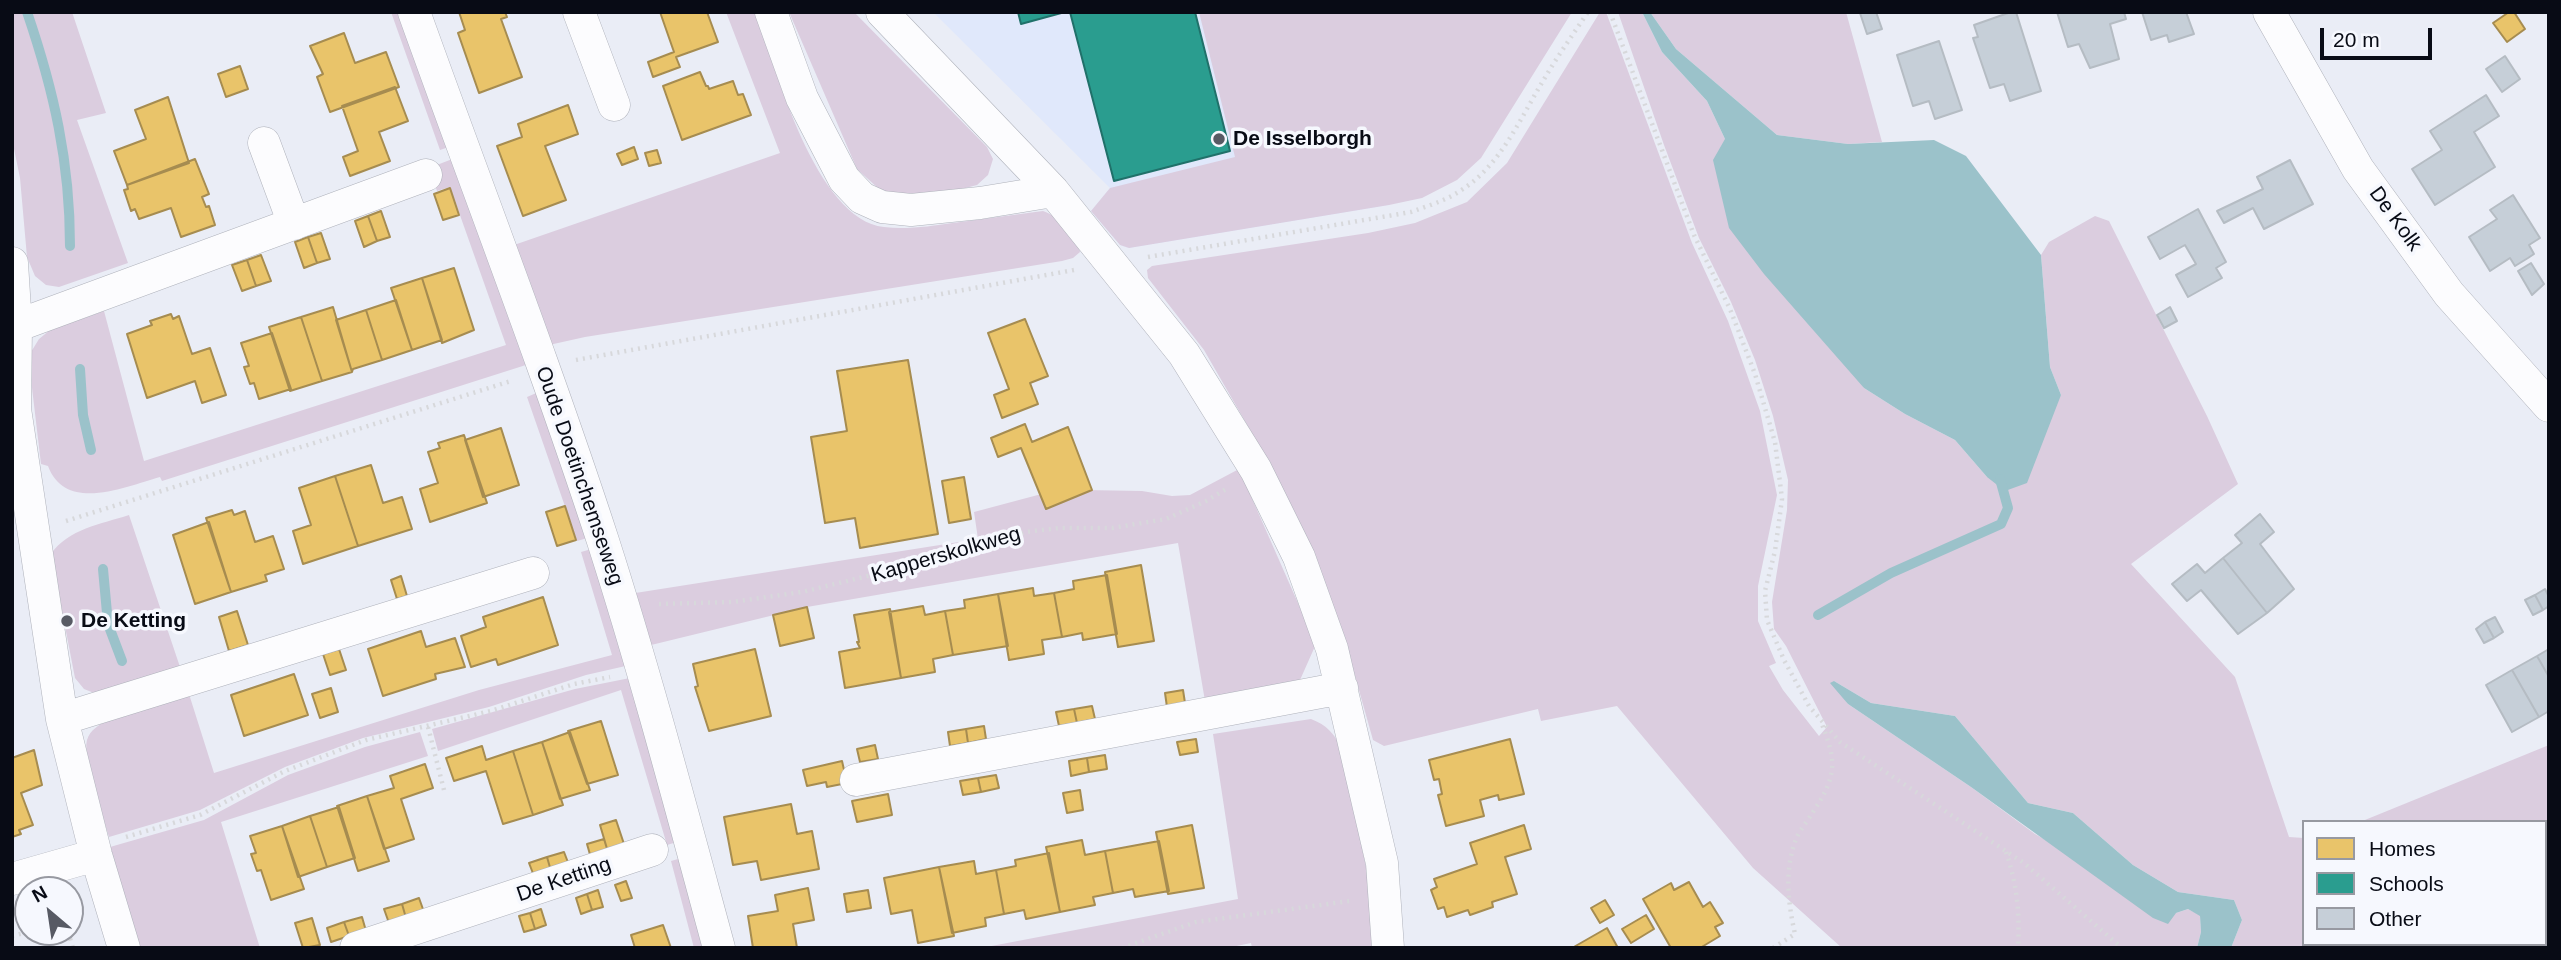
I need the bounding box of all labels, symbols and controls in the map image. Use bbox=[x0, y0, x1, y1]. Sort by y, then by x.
scale bar bbox=[2323, 14, 2435, 58]
text: 20 m bbox=[2333, 28, 2380, 51]
place label: De Isselborgh bbox=[1233, 126, 1372, 152]
marker: De Isselborgh bbox=[1211, 131, 1227, 147]
street label: De Kolk bbox=[2363, 182, 2427, 256]
street label: Oude Doetinchemseweg bbox=[530, 363, 628, 589]
street label: Kapperskolkweg bbox=[868, 522, 1024, 588]
place label: De Ketting bbox=[81, 608, 186, 634]
marker: De Ketting bbox=[59, 613, 75, 629]
legend bbox=[2302, 820, 2547, 946]
text: Homes bbox=[2369, 837, 2436, 860]
street label: De Ketting bbox=[514, 852, 614, 908]
text: Schools bbox=[2369, 872, 2444, 895]
north arrow bbox=[14, 876, 84, 946]
text: N bbox=[28, 881, 51, 906]
text: Other bbox=[2369, 907, 2422, 930]

